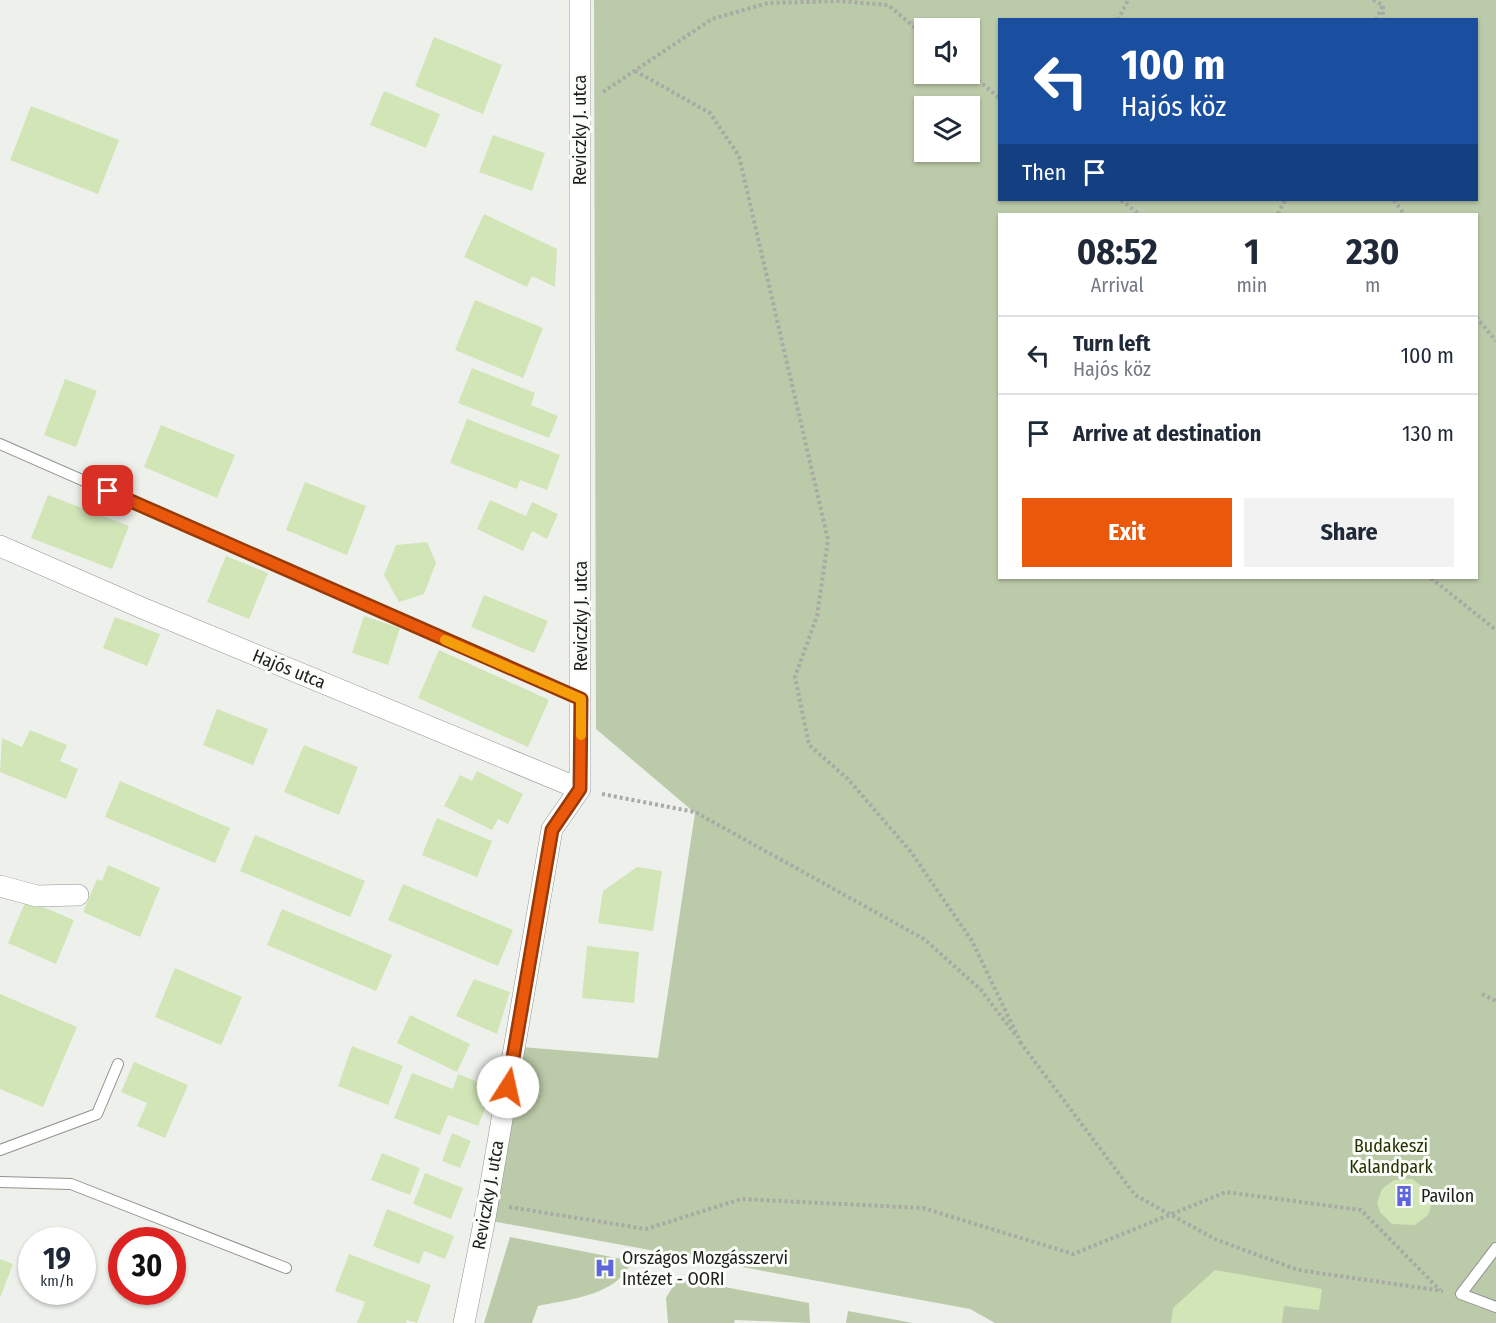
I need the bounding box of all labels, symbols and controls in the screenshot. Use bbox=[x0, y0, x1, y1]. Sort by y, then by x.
map controls bbox=[914, 18, 980, 162]
button: sound bbox=[914, 18, 980, 84]
text: 100 m bbox=[1121, 40, 1225, 90]
icon: left bbox=[1022, 42, 1100, 120]
street label: Reviczky J. utca bbox=[569, 74, 591, 185]
text: Hajós köz bbox=[1121, 91, 1226, 123]
button: layers bbox=[914, 96, 980, 162]
icon: arrive bbox=[1078, 156, 1111, 189]
text: Then bbox=[1022, 159, 1066, 186]
text: 08:52 bbox=[1077, 230, 1158, 274]
text: 1 bbox=[1244, 230, 1259, 274]
text: 230 bbox=[1346, 230, 1399, 274]
text: Arrival bbox=[1091, 273, 1144, 297]
text: min bbox=[1236, 273, 1267, 297]
text: m bbox=[1365, 273, 1380, 297]
text: Turn left bbox=[1073, 330, 1151, 357]
icon: left bbox=[1022, 339, 1055, 372]
text: 100 m bbox=[1400, 342, 1454, 369]
text: Hajós köz bbox=[1073, 357, 1151, 381]
icon: arrive bbox=[1022, 417, 1055, 450]
text: Arrive at destination bbox=[1073, 420, 1261, 447]
text: 130 m bbox=[1402, 420, 1454, 447]
pin bbox=[82, 465, 133, 516]
icon: arrive bbox=[91, 474, 124, 507]
button: Exit bbox=[1022, 498, 1232, 567]
button: Share bbox=[1244, 498, 1454, 567]
street label: Reviczky J. utca bbox=[570, 560, 592, 671]
street label: Hajós utca bbox=[249, 644, 329, 694]
position arrow bbox=[476, 1055, 540, 1119]
park label: Budakeszi Kalandpark bbox=[1349, 1135, 1433, 1178]
street label: Reviczky J. utca bbox=[468, 1138, 508, 1251]
building icon: Pavilon bbox=[1392, 1184, 1416, 1208]
place label: Pavilon bbox=[1421, 1185, 1474, 1207]
speed limit sign: 30 bbox=[108, 1227, 186, 1305]
text: 19 bbox=[43, 1241, 71, 1277]
place label: Országos Mozgásszervi Intézet - OORI bbox=[622, 1247, 788, 1290]
hospital icon: Országos Mozgásszervi Intézet - OORI bbox=[593, 1256, 617, 1280]
text: km/h bbox=[40, 1272, 74, 1290]

